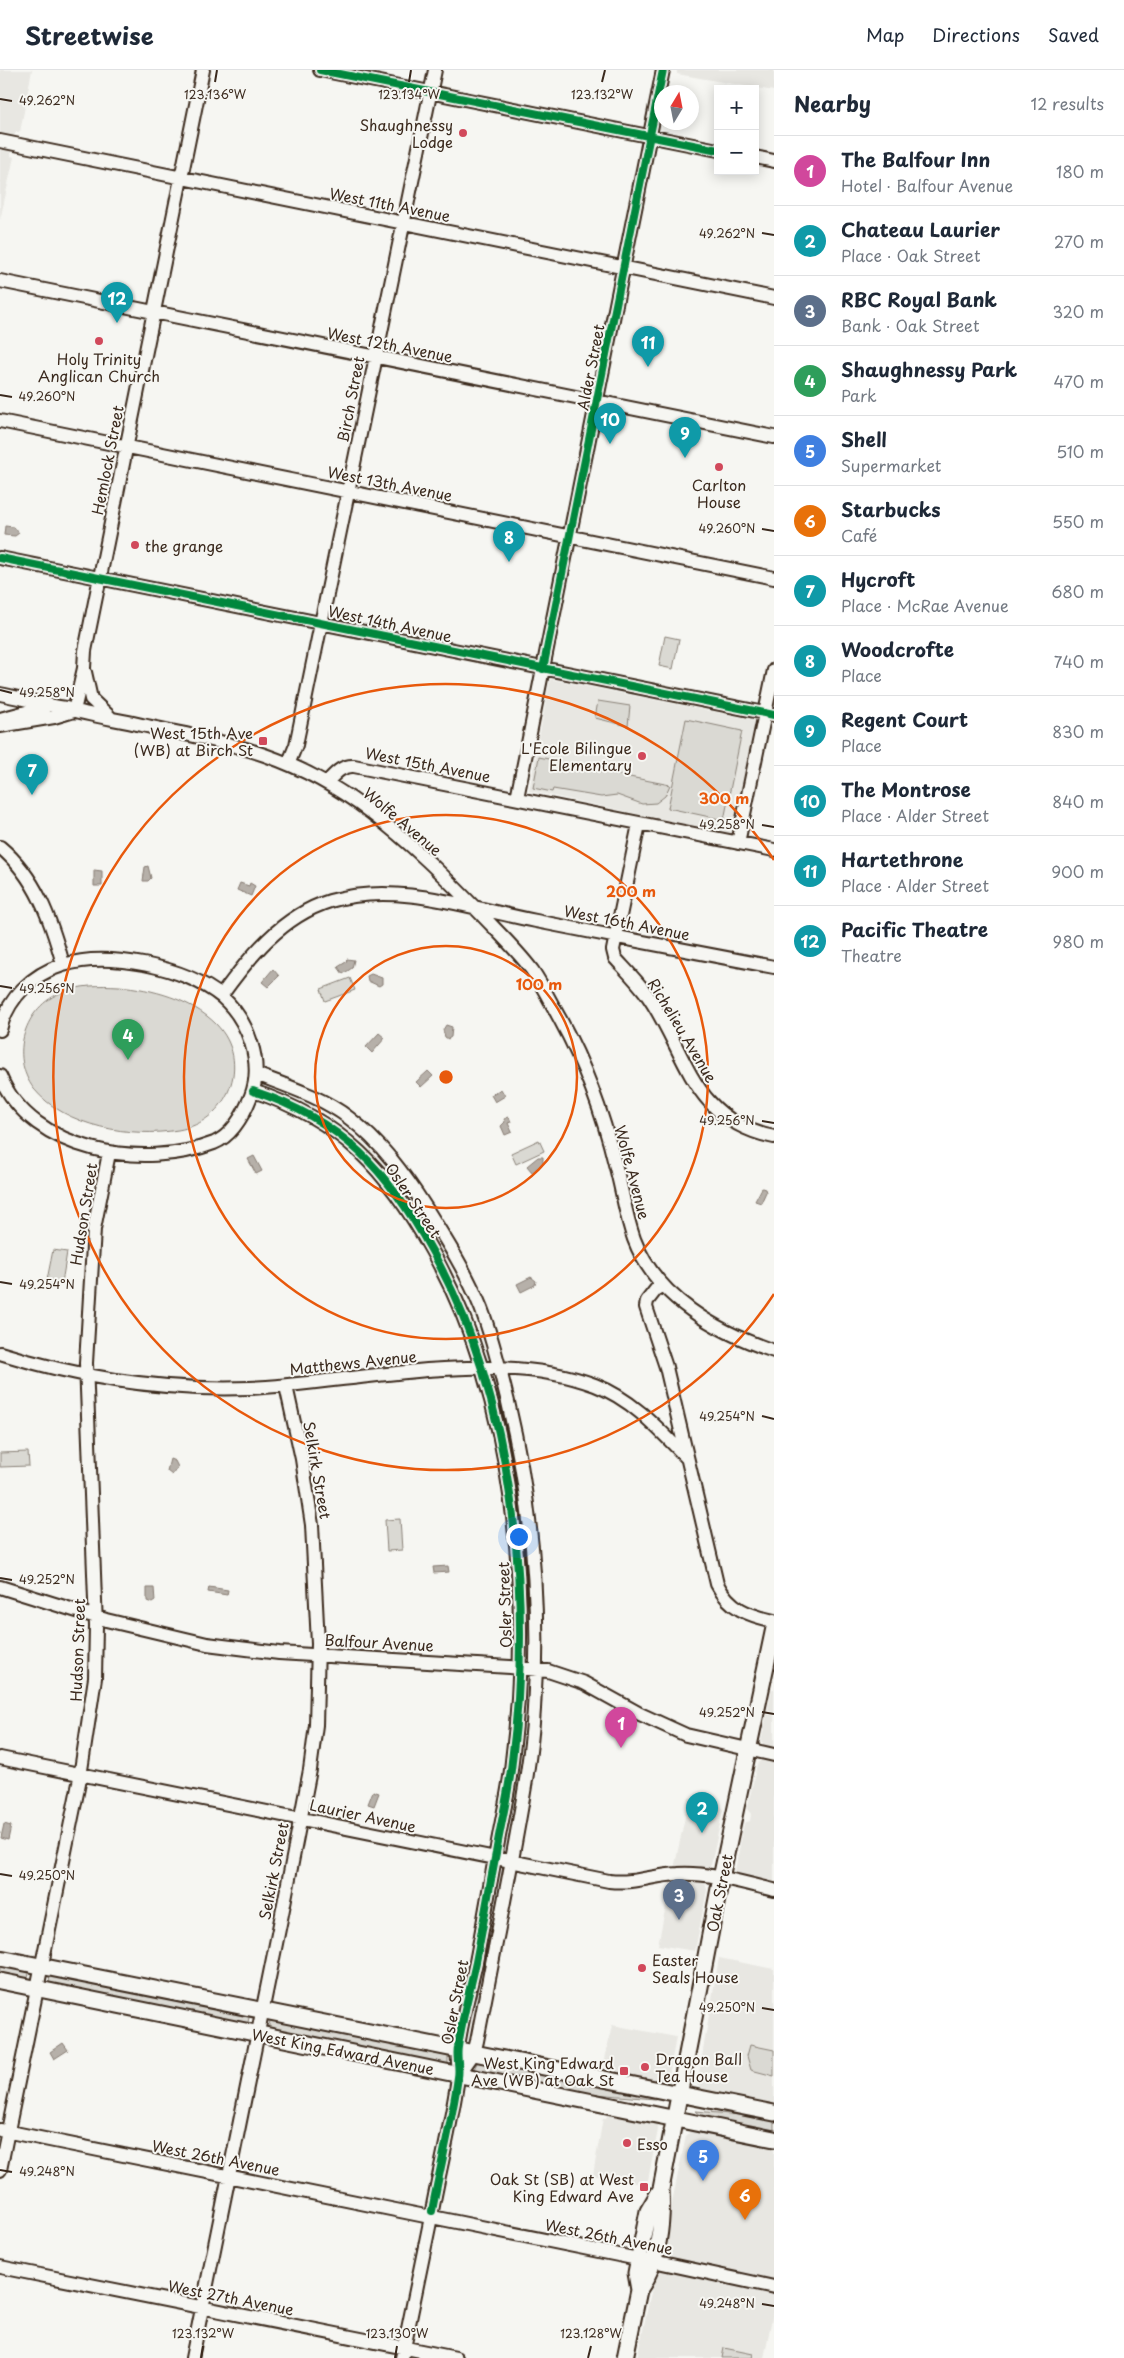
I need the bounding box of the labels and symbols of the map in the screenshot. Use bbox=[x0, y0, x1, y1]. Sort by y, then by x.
text: 123.136°W bbox=[184, 85, 247, 103]
text: 123.134°W bbox=[378, 85, 441, 103]
text: 123.132°W bbox=[571, 85, 634, 103]
north arrow bbox=[654, 85, 699, 130]
text: 49.262°N bbox=[19, 91, 75, 109]
place label: Shaughnessy Lodge bbox=[359, 113, 453, 153]
marker: Shaughnessy Lodge bbox=[457, 127, 469, 139]
street label: West 11th Avenue bbox=[328, 181, 452, 227]
text: 49.262°N bbox=[699, 224, 755, 242]
pin: 12 bbox=[101, 282, 133, 323]
street label: West 12th Avenue bbox=[325, 321, 455, 367]
street label: Alder Street bbox=[570, 322, 610, 412]
pin: 11 bbox=[632, 326, 664, 367]
marker: Holy Trinity Anglican Church bbox=[93, 335, 105, 347]
place label: Holy Trinity Anglican Church bbox=[38, 347, 160, 387]
street label: Birch Street bbox=[330, 354, 370, 444]
text: 49.260°N bbox=[18, 387, 76, 405]
street label: Hemlock Street bbox=[85, 403, 129, 517]
pin: 10 bbox=[594, 403, 626, 444]
pin: 9 bbox=[669, 417, 701, 458]
street label: West 13th Avenue bbox=[325, 460, 455, 506]
marker: Carlton House bbox=[713, 461, 725, 473]
place label: Carlton House bbox=[692, 473, 746, 513]
text: 49.260°N bbox=[698, 519, 756, 537]
pin: 8 bbox=[493, 521, 525, 562]
place label: the grange bbox=[145, 534, 223, 557]
marker: the grange bbox=[129, 539, 141, 551]
street label: West 14th Avenue bbox=[326, 599, 454, 647]
text: 49.258°N bbox=[19, 683, 75, 701]
place label: West 15th Ave (WB) at Birch St bbox=[134, 721, 253, 761]
marker: West 15th Ave (WB) at Birch St bbox=[257, 735, 269, 747]
place label: L'Ecole Bilingue Elementary bbox=[521, 736, 632, 776]
street label: West 15th Avenue bbox=[363, 741, 493, 787]
marker: L'Ecole Bilingue Elementary bbox=[636, 750, 648, 762]
pin: 7 bbox=[16, 754, 48, 795]
street label: Wolfe Avenue bbox=[359, 781, 447, 861]
text: 300 m bbox=[699, 786, 749, 809]
text: 49.258°N bbox=[699, 815, 755, 833]
text: 200 m bbox=[606, 879, 656, 902]
street label: West 16th Avenue bbox=[562, 899, 692, 945]
text: 100 m bbox=[516, 972, 562, 995]
street label: Richelieu Avenue bbox=[643, 973, 723, 1087]
text: 49.256°N bbox=[19, 979, 75, 997]
pin: 4 bbox=[112, 1019, 144, 1060]
centre of rings bbox=[437, 1068, 455, 1086]
text: 49.256°N bbox=[699, 1111, 755, 1129]
street label: Wolfe Avenue bbox=[609, 1122, 657, 1222]
street label: Osler Street bbox=[380, 1158, 448, 1242]
street label: Hudson Street bbox=[64, 1161, 102, 1267]
text: 49.254°N bbox=[19, 1275, 75, 1293]
street label: Matthews Avenue bbox=[288, 1344, 418, 1380]
text: 49.254°N bbox=[699, 1407, 755, 1425]
street label: Selkirk Street bbox=[298, 1419, 338, 1521]
your location bbox=[506, 1524, 532, 1550]
street label: Osler Street bbox=[491, 1562, 517, 1648]
text: 49.252°N bbox=[19, 1570, 75, 1588]
street label: Hudson Street bbox=[64, 1598, 90, 1702]
street label: Balfour Avenue bbox=[324, 1628, 434, 1656]
text: 49.252°N bbox=[699, 1703, 755, 1721]
pin: 1 bbox=[605, 1707, 637, 1748]
pin: 2 bbox=[686, 1792, 718, 1833]
street label: Laurier Avenue bbox=[308, 1793, 418, 1837]
street label: Selkirk Street bbox=[252, 1820, 294, 1922]
street label: Oak Street bbox=[700, 1852, 738, 1934]
text: 49.250°N bbox=[19, 1866, 75, 1884]
pin: 3 bbox=[663, 1879, 695, 1920]
place label: Easter Seals House bbox=[652, 1948, 739, 1988]
street label: Osler Street bbox=[434, 1957, 474, 2047]
marker: Easter Seals House bbox=[636, 1962, 648, 1974]
text: 49.250°N bbox=[699, 1998, 755, 2016]
street label: West King Edward Avenue bbox=[250, 2022, 436, 2080]
place label: Dragon Ball Tea House bbox=[655, 2047, 742, 2087]
place label: West King Edward Ave (WB) at Oak St bbox=[471, 2051, 614, 2091]
marker: Dragon Ball Tea House bbox=[639, 2061, 651, 2073]
marker: West King Edward Ave (WB) at Oak St bbox=[618, 2065, 630, 2077]
place label: Esso bbox=[637, 2132, 668, 2155]
street label: West 26th Avenue bbox=[150, 2133, 282, 2181]
marker: Esso bbox=[621, 2137, 633, 2149]
pin: 5 bbox=[687, 2140, 719, 2181]
text: 49.248°N bbox=[19, 2162, 75, 2180]
place label: Oak St (SB) at West King Edward Ave bbox=[490, 2167, 634, 2207]
pin: 6 bbox=[729, 2179, 761, 2220]
marker: Oak St (SB) at West King Edward Ave bbox=[638, 2181, 650, 2193]
street label: West 26th Avenue bbox=[543, 2212, 675, 2260]
street label: West 27th Avenue bbox=[166, 2274, 296, 2320]
text: 49.248°N bbox=[699, 2294, 755, 2312]
text: 123.132°W bbox=[172, 2324, 235, 2342]
text: 123.130°W bbox=[366, 2324, 429, 2342]
text: 123.128°W bbox=[560, 2324, 622, 2342]

